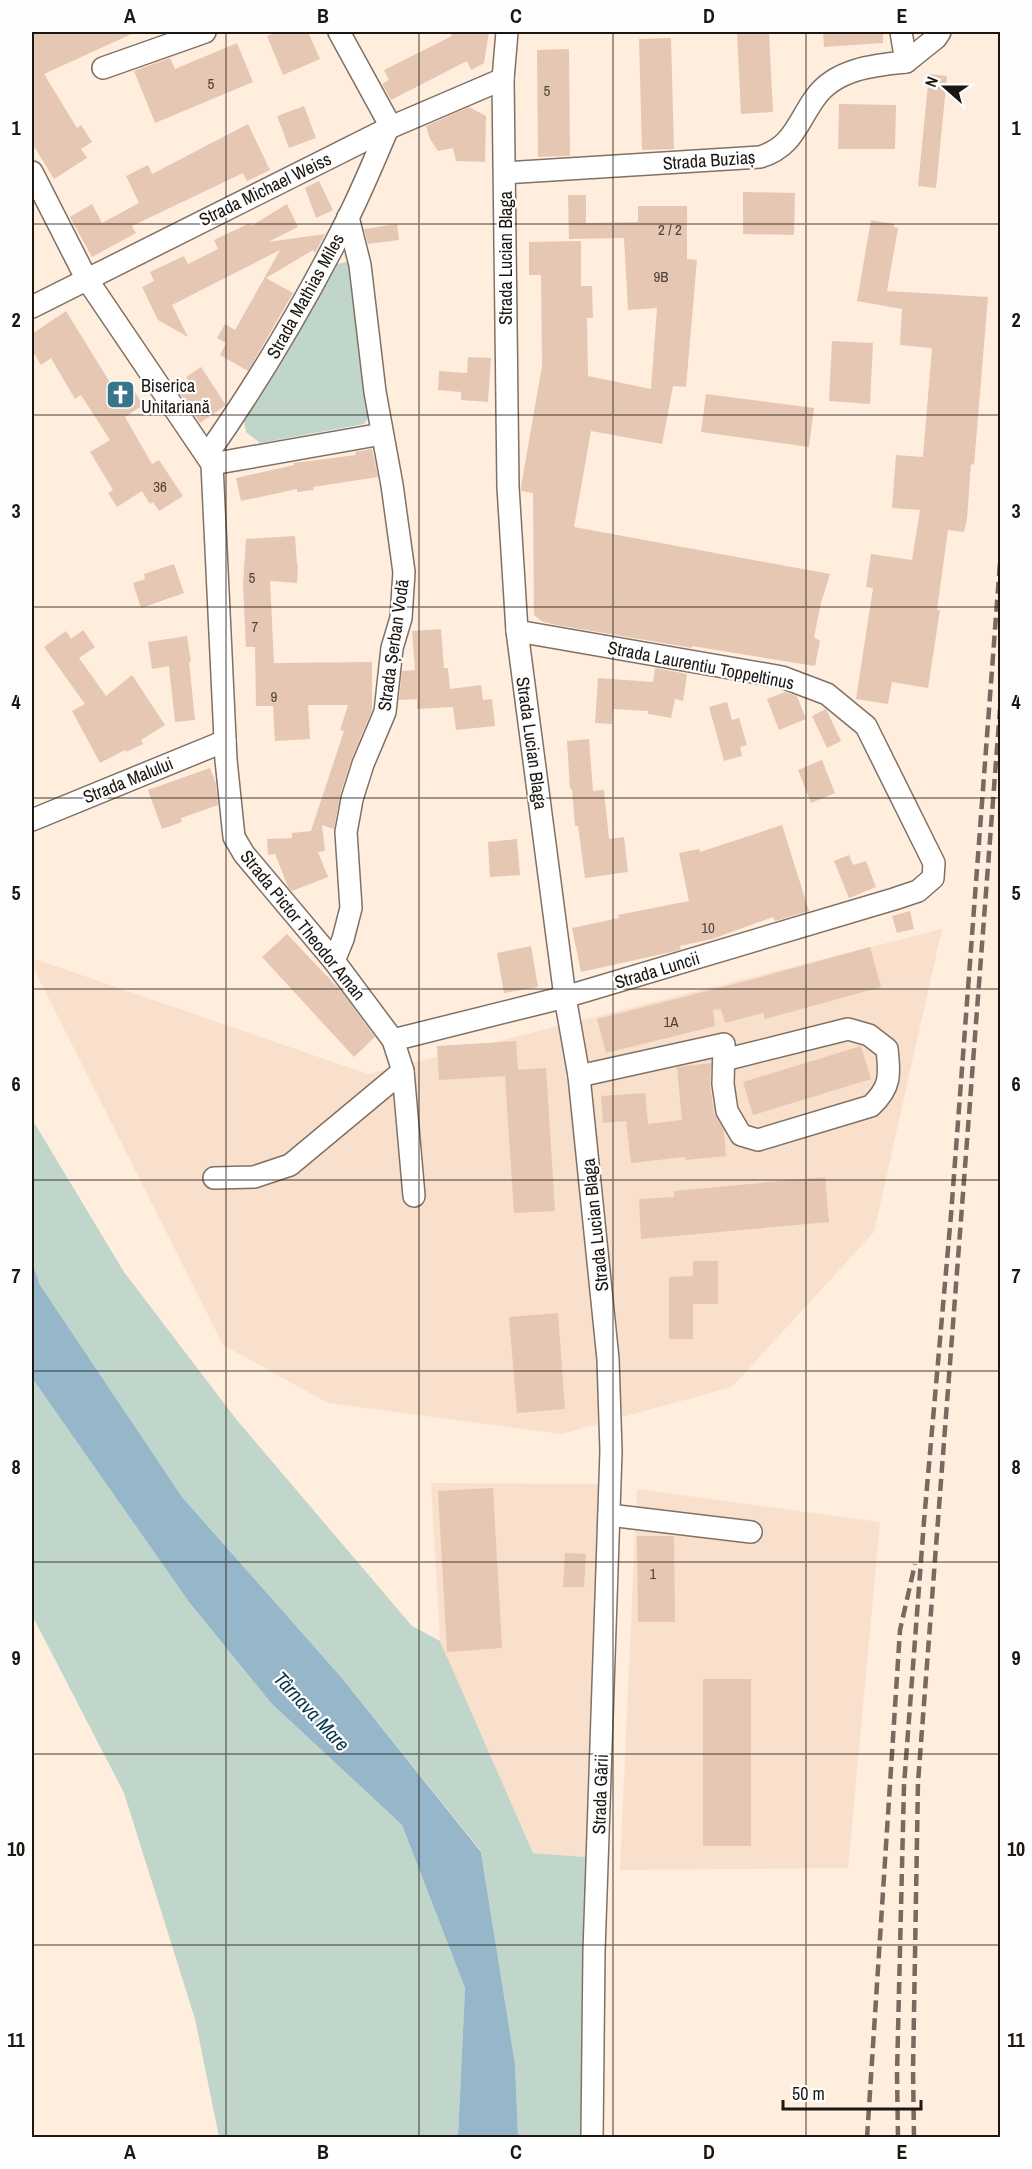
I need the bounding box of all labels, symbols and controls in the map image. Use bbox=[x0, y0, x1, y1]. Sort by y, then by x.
text: A bbox=[124, 2, 136, 29]
text: B bbox=[317, 2, 329, 29]
text: C bbox=[510, 2, 522, 29]
text: D bbox=[703, 2, 715, 29]
text: E bbox=[897, 2, 908, 29]
north arrow bbox=[915, 57, 975, 117]
house number: 5 bbox=[208, 73, 215, 94]
text: N bbox=[919, 73, 943, 90]
house number: 5 bbox=[544, 80, 551, 101]
text: 1 bbox=[11, 114, 21, 141]
text: 1 bbox=[1011, 114, 1021, 141]
street label: Strada Buziaș bbox=[662, 144, 756, 176]
street label: Strada Michael Weiss bbox=[195, 146, 335, 232]
street label: Strada Lucian Blaga bbox=[493, 191, 518, 325]
house number: 2 / 2 bbox=[658, 219, 682, 240]
street label: Strada Mathias Miles bbox=[260, 229, 350, 363]
house number: 9B bbox=[653, 266, 669, 287]
text: 2 bbox=[11, 306, 21, 333]
text: 2 bbox=[1011, 306, 1021, 333]
place label: Biserica Unitariană bbox=[141, 373, 210, 419]
church icon: Biserica Unitariană bbox=[104, 379, 136, 411]
house number: 36 bbox=[153, 476, 167, 497]
text: 3 bbox=[11, 497, 21, 524]
text: 3 bbox=[1011, 497, 1021, 524]
house number: 5 bbox=[249, 567, 256, 588]
street label: Strada Șerban Vodă bbox=[371, 577, 415, 713]
house number: 7 bbox=[252, 616, 259, 637]
street label: Strada Laurentiu Toppeltinus bbox=[606, 635, 796, 695]
street label: Strada Lucian Blaga bbox=[510, 675, 554, 811]
house number: 9 bbox=[271, 686, 278, 707]
text: 4 bbox=[11, 688, 21, 715]
text: 4 bbox=[1011, 688, 1021, 715]
street label: Strada Malului bbox=[79, 751, 177, 809]
street label: Strada Pictor Theodor Aman bbox=[234, 845, 372, 1005]
text: 5 bbox=[11, 879, 21, 906]
text: 5 bbox=[1011, 879, 1021, 906]
house number: 10 bbox=[701, 917, 715, 938]
street label: Strada Luncii bbox=[611, 945, 703, 995]
house number: 1A bbox=[663, 1011, 679, 1032]
text: 6 bbox=[11, 1070, 21, 1097]
text: 6 bbox=[1011, 1070, 1021, 1097]
street label: Strada Lucian Blaga bbox=[576, 1157, 614, 1293]
text: 7 bbox=[11, 1262, 21, 1289]
text: 7 bbox=[1011, 1262, 1021, 1289]
text: 8 bbox=[11, 1453, 21, 1480]
text: 8 bbox=[1011, 1453, 1021, 1480]
house number: 1 bbox=[650, 1563, 657, 1584]
text: 9 bbox=[11, 1644, 21, 1671]
text: 9 bbox=[1011, 1644, 1021, 1671]
water label: Târnava Mare bbox=[268, 1665, 356, 1757]
street label: Strada Gării bbox=[586, 1753, 614, 1835]
text: 10 bbox=[7, 1835, 25, 1862]
text: 10 bbox=[1007, 1835, 1025, 1862]
text: 11 bbox=[7, 2026, 26, 2053]
text: 11 bbox=[1007, 2026, 1026, 2053]
scale bar bbox=[783, 2073, 921, 2111]
text: 50 m bbox=[792, 2081, 825, 2106]
text: A bbox=[124, 2138, 136, 2165]
text: B bbox=[317, 2138, 329, 2165]
text: C bbox=[510, 2138, 522, 2165]
text: D bbox=[703, 2138, 715, 2165]
text: E bbox=[897, 2138, 908, 2165]

